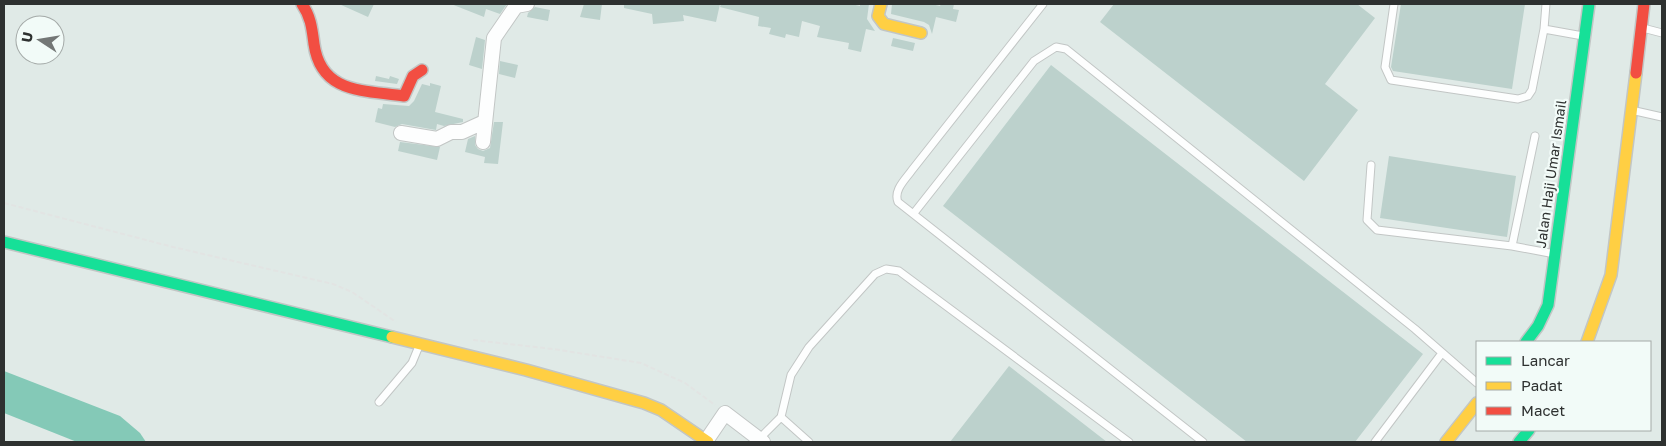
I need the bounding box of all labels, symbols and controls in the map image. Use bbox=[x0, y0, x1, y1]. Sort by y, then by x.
north arrow bbox=[15, 15, 65, 65]
text: U bbox=[17, 30, 36, 44]
street label: Jalan Haji Umar Ismail bbox=[1532, 99, 1569, 249]
legend bbox=[1476, 341, 1651, 431]
text: Lancar bbox=[1521, 351, 1570, 369]
text: Padat bbox=[1521, 376, 1563, 394]
text: Macet bbox=[1521, 401, 1565, 419]

